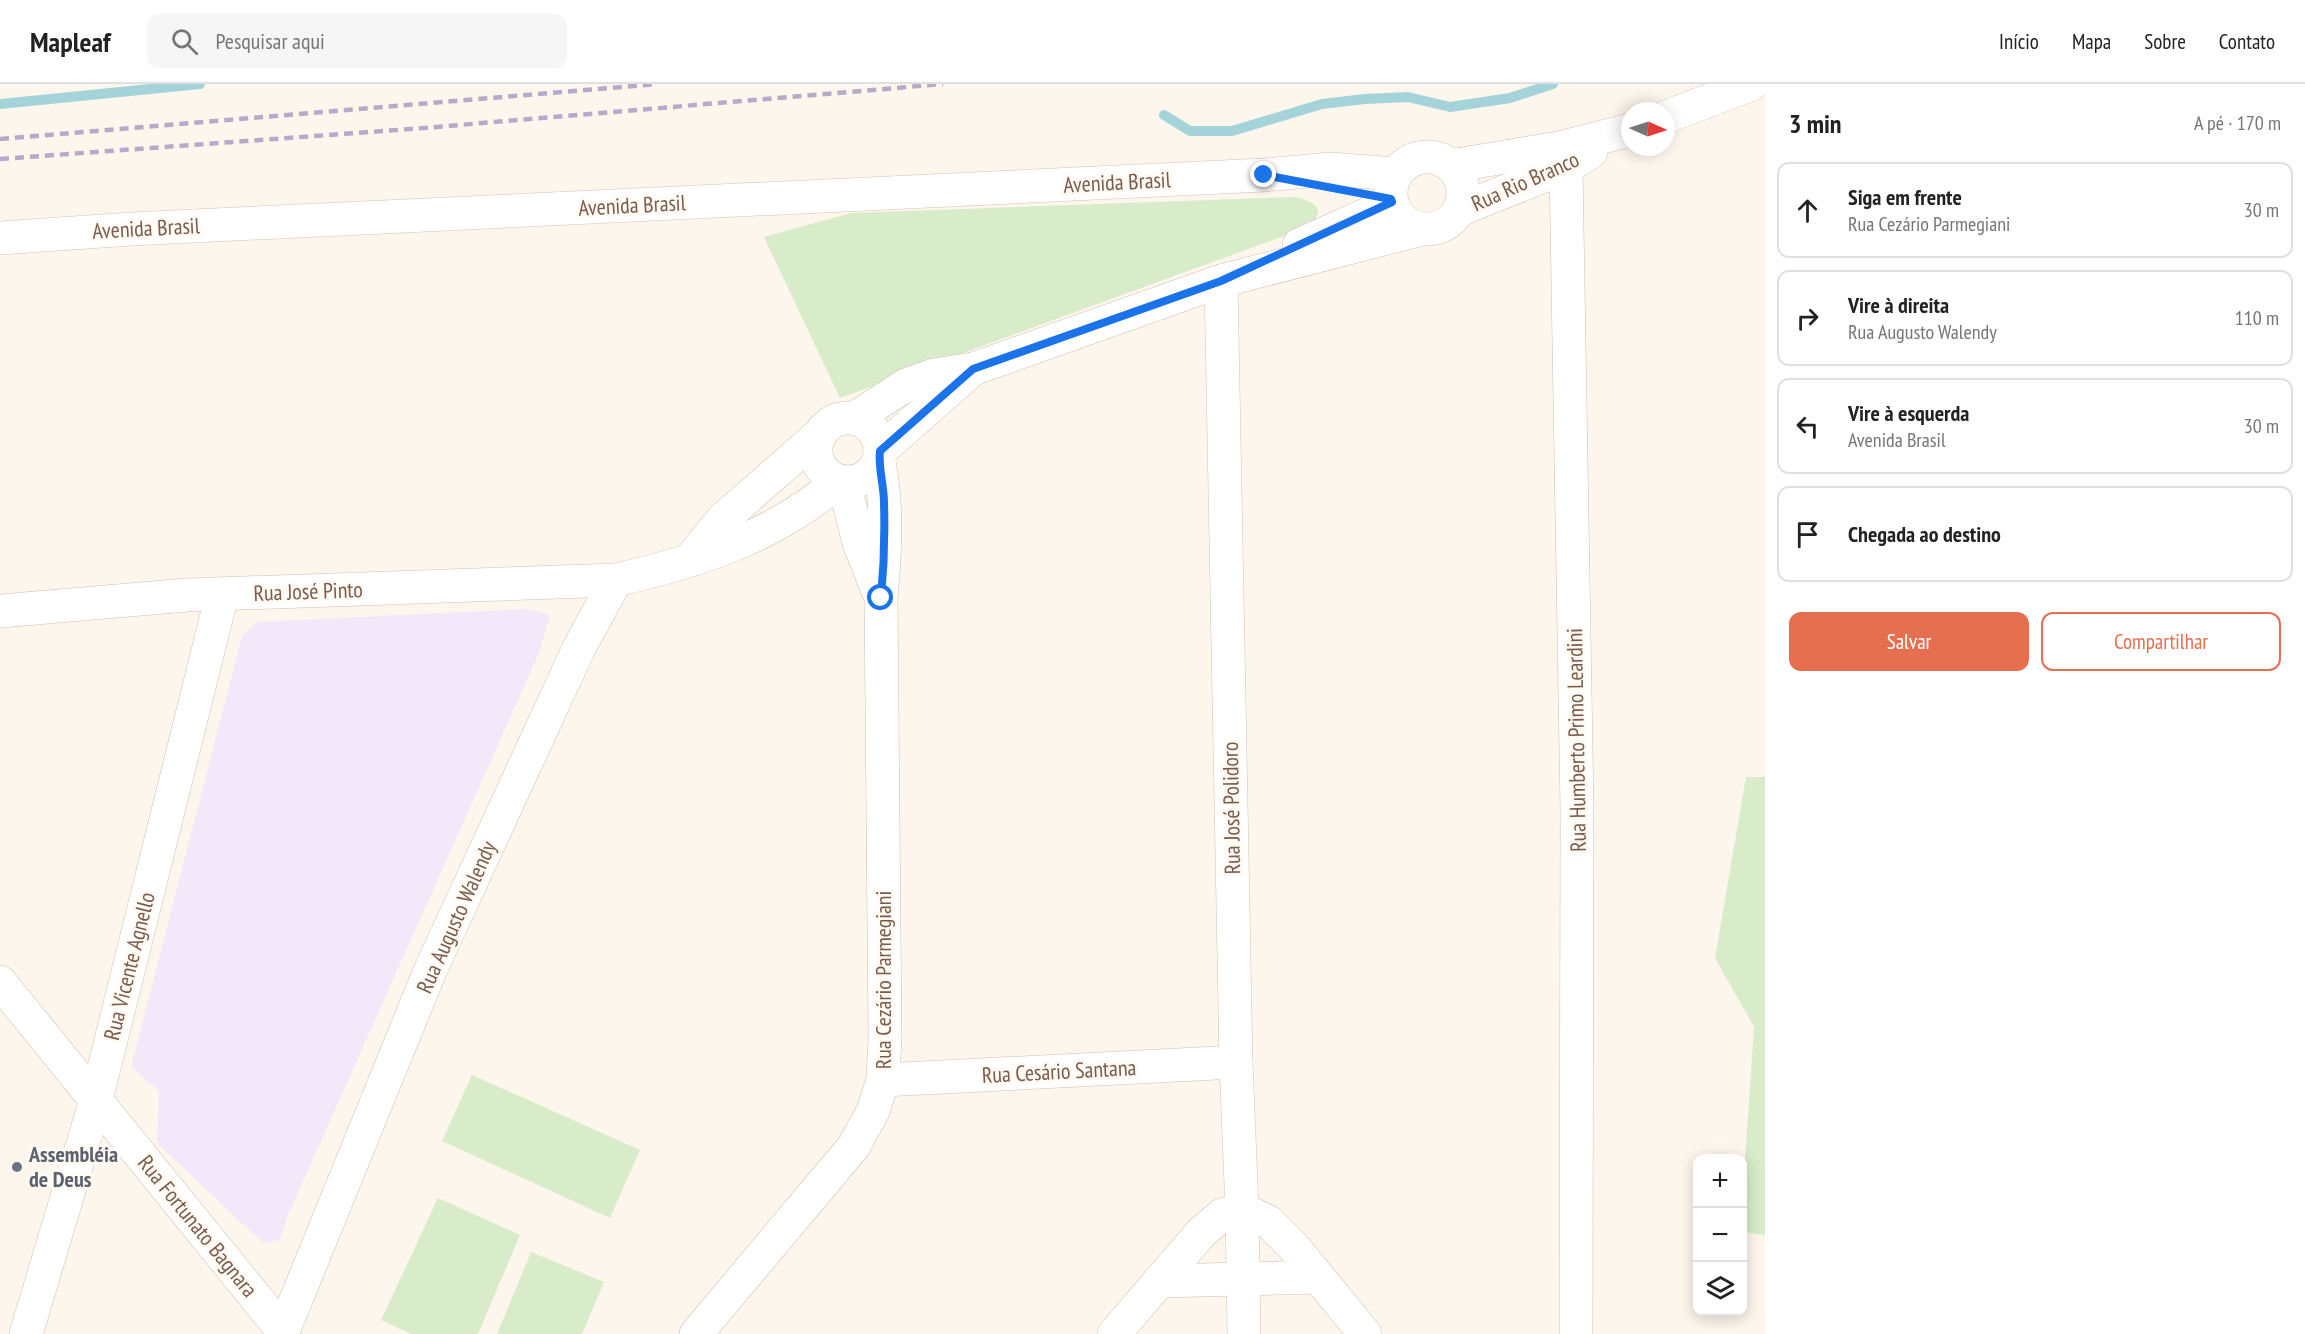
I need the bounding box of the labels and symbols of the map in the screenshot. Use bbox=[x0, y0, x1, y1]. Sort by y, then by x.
north arrow bbox=[1621, 102, 1675, 156]
street label: Rua Rio Branco bbox=[1467, 145, 1583, 217]
route end bbox=[1250, 161, 1276, 187]
street label: Avenida Brasil bbox=[1063, 165, 1172, 199]
street label: Avenida Brasil bbox=[578, 188, 687, 222]
street label: Avenida Brasil bbox=[92, 211, 201, 245]
street label: Rua José Pinto bbox=[253, 575, 363, 607]
route start bbox=[867, 584, 893, 610]
street label: Rua Humberto Primo Leardini bbox=[1560, 628, 1592, 852]
street label: Rua José Polidoro bbox=[1216, 741, 1246, 875]
street label: Rua Augusto Walendy bbox=[410, 836, 502, 997]
street label: Rua Vicente Agnello bbox=[97, 889, 161, 1043]
street label: Rua Cezário Parmegiani bbox=[869, 891, 897, 1069]
street label: Rua Cesário Santana bbox=[981, 1053, 1137, 1089]
place label: Assembléia de Deus bbox=[28, 1140, 118, 1193]
street label: Rua Fortunato Bagnara bbox=[132, 1149, 264, 1303]
marker: Assembléia de Deus bbox=[10, 1160, 24, 1174]

